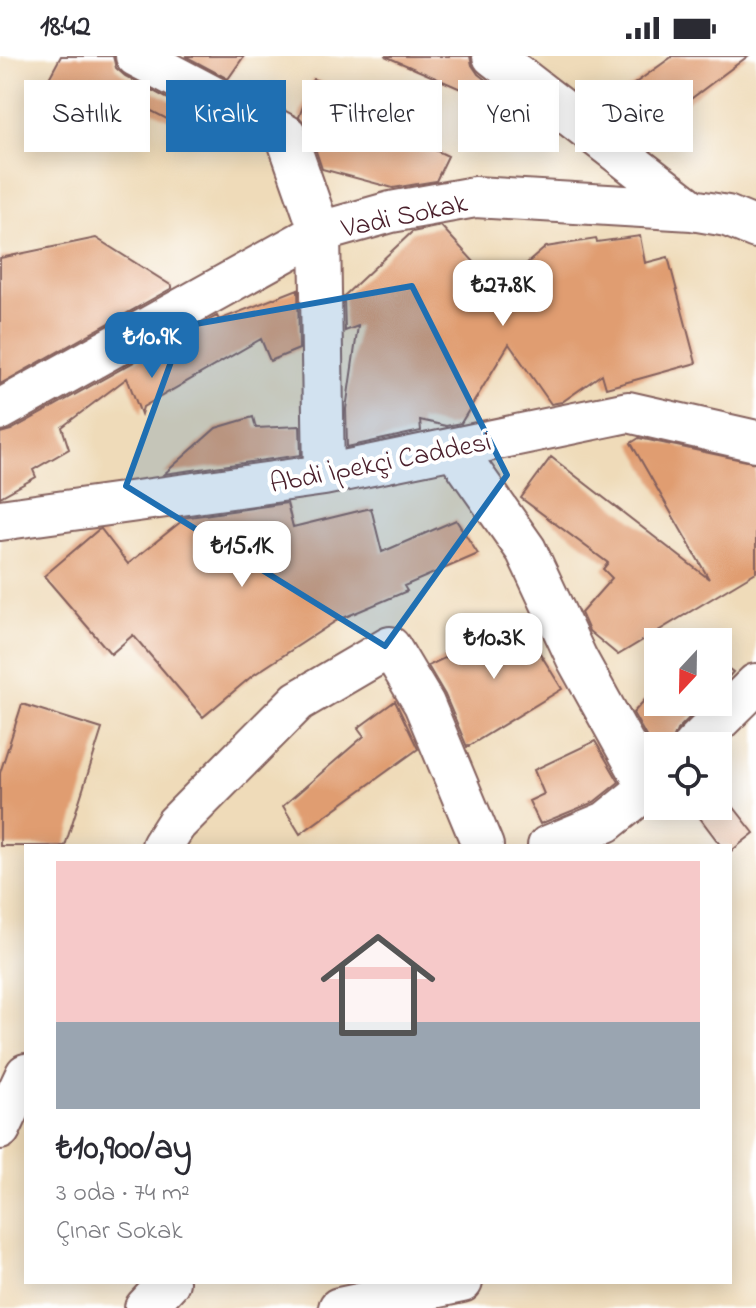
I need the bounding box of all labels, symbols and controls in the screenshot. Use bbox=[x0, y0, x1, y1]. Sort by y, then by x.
text: 18:42 bbox=[40, 6, 91, 50]
chip: Satılık bbox=[24, 80, 150, 152]
chip: Kiralık bbox=[166, 80, 286, 152]
chip: Filtreler bbox=[302, 80, 442, 152]
chip: Yeni bbox=[458, 80, 559, 152]
chip: Daire bbox=[575, 80, 693, 152]
street label: Vadi Sokak bbox=[337, 184, 472, 251]
pin: ₺27.8K bbox=[438, 260, 568, 328]
text: ₺27.8K bbox=[471, 267, 535, 305]
pin: ₺10.9K bbox=[87, 312, 217, 380]
text: ₺10.9K bbox=[123, 319, 181, 357]
street label: Abdi İpekçi Caddesi bbox=[266, 423, 495, 506]
pin: ₺15.1K bbox=[177, 521, 307, 589]
text: ₺15.1K bbox=[211, 528, 273, 566]
pin: ₺10.3K bbox=[429, 613, 559, 681]
text: ₺10.3K bbox=[463, 620, 525, 658]
north arrow bbox=[644, 628, 732, 716]
map controls bbox=[644, 628, 732, 820]
button: locate bbox=[644, 732, 732, 820]
icon: home bbox=[306, 913, 450, 1057]
text: ₺10,900/ay bbox=[56, 1125, 192, 1175]
text: 3 oda · 74 m² bbox=[56, 1175, 190, 1213]
text: Çınar Sokak bbox=[56, 1213, 183, 1251]

